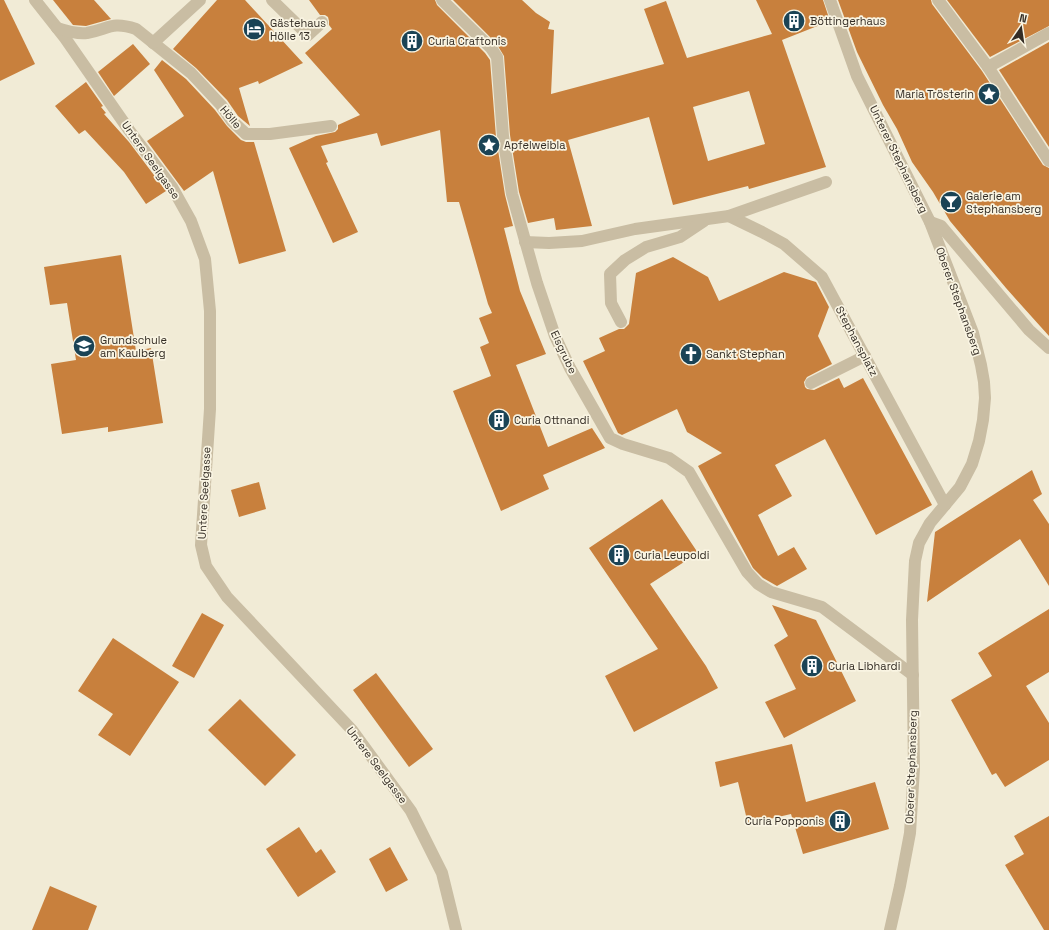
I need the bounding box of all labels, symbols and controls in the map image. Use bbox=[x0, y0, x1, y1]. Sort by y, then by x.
building icon: Böttingerhaus bbox=[781, 8, 807, 34]
north arrow bbox=[1001, 8, 1041, 48]
text: N bbox=[1018, 11, 1028, 26]
place label: Böttingerhaus bbox=[810, 14, 885, 28]
hotel icon: Gästehaus Hölle 13 bbox=[241, 16, 267, 42]
place label: Gästehaus Hölle 13 bbox=[270, 16, 326, 43]
building icon: Curia Craftonis bbox=[399, 28, 425, 54]
place label: Curia Craftonis bbox=[428, 34, 507, 48]
place icon: Maria Trösterin bbox=[976, 81, 1002, 107]
place label: Maria Trösterin bbox=[895, 87, 974, 101]
street label: Hölle bbox=[217, 103, 245, 131]
street label: Unterer Stephansberg bbox=[867, 103, 931, 215]
street label: Untere Seelgasse bbox=[119, 118, 183, 202]
place icon: Apfelweibla bbox=[476, 132, 502, 158]
place label: Apfelweibla bbox=[504, 138, 566, 152]
bar icon: Galerie am Stephansberg bbox=[938, 189, 964, 215]
place label: Galerie am Stephansberg bbox=[966, 189, 1041, 216]
street label: Oberer Stephansberg bbox=[933, 245, 985, 357]
street label: Stephansplatz bbox=[833, 304, 881, 379]
street label: Eisgrube bbox=[548, 328, 580, 376]
school or university icon: Grundschule am Kaulberg bbox=[71, 333, 97, 359]
place label: Grundschule am Kaulberg bbox=[100, 333, 167, 360]
church icon: Sankt Stephan bbox=[678, 341, 704, 367]
place label: Sankt Stephan bbox=[706, 347, 785, 361]
building icon: Curia Ottnandi bbox=[486, 407, 512, 433]
place label: Curia Ottnandi bbox=[514, 413, 590, 427]
street label: Untere Seelgasse bbox=[195, 446, 213, 540]
building icon: Curia Leupoldi bbox=[606, 542, 632, 568]
place label: Curia Leupoldi bbox=[634, 548, 710, 562]
building icon: Curia Libhardi bbox=[799, 653, 825, 679]
place label: Curia Libhardi bbox=[828, 659, 901, 673]
street label: Oberer Stephansberg bbox=[902, 710, 920, 824]
street label: Untere Seelgasse bbox=[344, 724, 410, 806]
building icon: Curia Popponis bbox=[827, 808, 853, 834]
place label: Curia Popponis bbox=[745, 814, 824, 828]

